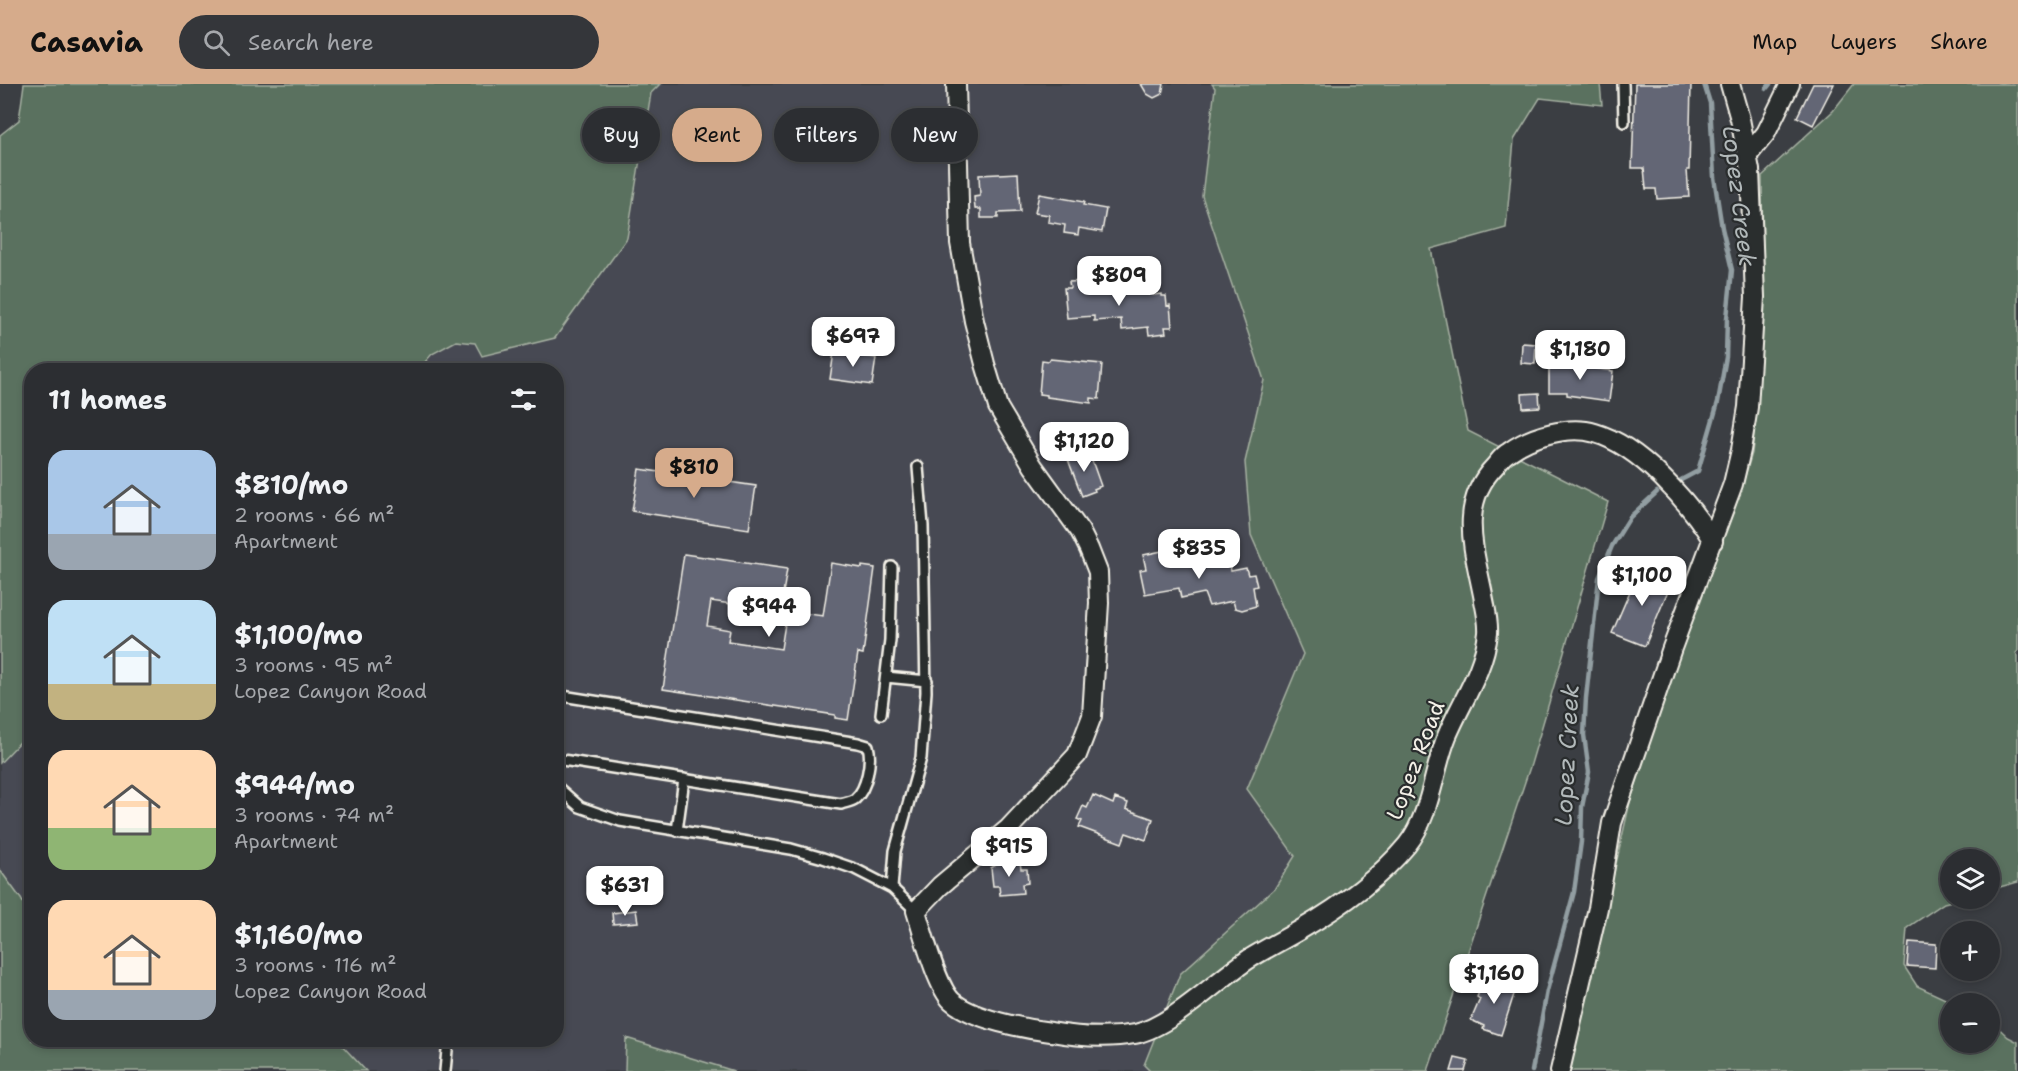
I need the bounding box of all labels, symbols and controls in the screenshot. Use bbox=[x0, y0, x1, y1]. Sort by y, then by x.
search box bbox=[179, 15, 599, 69]
text: Casavia bbox=[30, 23, 143, 61]
icon: search bbox=[200, 26, 233, 59]
text: Search here bbox=[248, 28, 374, 57]
text: Map bbox=[1752, 28, 1797, 56]
text: Layers bbox=[1830, 28, 1897, 56]
text: Share bbox=[1930, 28, 1988, 56]
chip: Buy bbox=[582, 108, 660, 162]
chip: Rent bbox=[672, 108, 762, 162]
chip: Filters bbox=[774, 108, 879, 162]
chip: New bbox=[891, 108, 978, 162]
water label: Lopez Creek bbox=[1714, 124, 1764, 269]
pin: $809 bbox=[1083, 256, 1155, 307]
text: $809 bbox=[1091, 262, 1147, 288]
pin: $697 bbox=[817, 317, 889, 368]
text: $697 bbox=[826, 323, 880, 349]
pin: $1,180 bbox=[1531, 330, 1629, 381]
text: $1,180 bbox=[1549, 336, 1611, 362]
text: 11 homes bbox=[48, 382, 167, 417]
icon: filters bbox=[507, 383, 540, 416]
pin: $1,120 bbox=[1035, 422, 1133, 473]
text: $1,120 bbox=[1054, 428, 1114, 454]
pin: $810 bbox=[658, 448, 730, 499]
text: $810 bbox=[669, 454, 719, 480]
text: $810/mo bbox=[234, 467, 348, 502]
icon: home bbox=[96, 474, 168, 546]
text: 2 rooms · 66 m² bbox=[234, 502, 395, 528]
text: Apartment bbox=[234, 528, 338, 554]
pin: $835 bbox=[1163, 529, 1235, 580]
text: $835 bbox=[1172, 535, 1226, 561]
pin: $1,100 bbox=[1593, 556, 1691, 607]
text: $1,100 bbox=[1611, 562, 1673, 588]
pin: $944 bbox=[733, 587, 805, 638]
text: $944 bbox=[742, 593, 796, 619]
text: $1,100/mo bbox=[234, 617, 363, 652]
icon: home bbox=[96, 624, 168, 696]
text: 3 rooms · 95 m² bbox=[234, 652, 393, 678]
text: Lopez Canyon Road bbox=[234, 678, 427, 704]
water label: Lopez Creek bbox=[1547, 683, 1587, 827]
street label: Lopez Road bbox=[1379, 696, 1451, 824]
text: $944/mo bbox=[234, 767, 355, 802]
icon: home bbox=[96, 774, 168, 846]
text: 3 rooms · 74 m² bbox=[234, 802, 394, 828]
pin: $915 bbox=[973, 827, 1045, 878]
text: Apartment bbox=[234, 828, 338, 854]
text: $915 bbox=[985, 833, 1033, 859]
map controls bbox=[1940, 849, 2000, 1053]
button: layers bbox=[1940, 849, 2000, 909]
pin: $631 bbox=[589, 866, 661, 917]
text: $631 bbox=[600, 872, 650, 898]
text: $1,160/mo bbox=[234, 917, 363, 952]
button: + bbox=[1940, 921, 2000, 981]
icon: home bbox=[96, 924, 168, 996]
text: 3 rooms · 116 m² bbox=[234, 952, 396, 978]
pin: $1,160 bbox=[1445, 954, 1543, 1005]
text: $1,160 bbox=[1463, 960, 1525, 986]
text: Lopez Canyon Road bbox=[234, 978, 427, 1004]
button: − bbox=[1940, 993, 2000, 1053]

